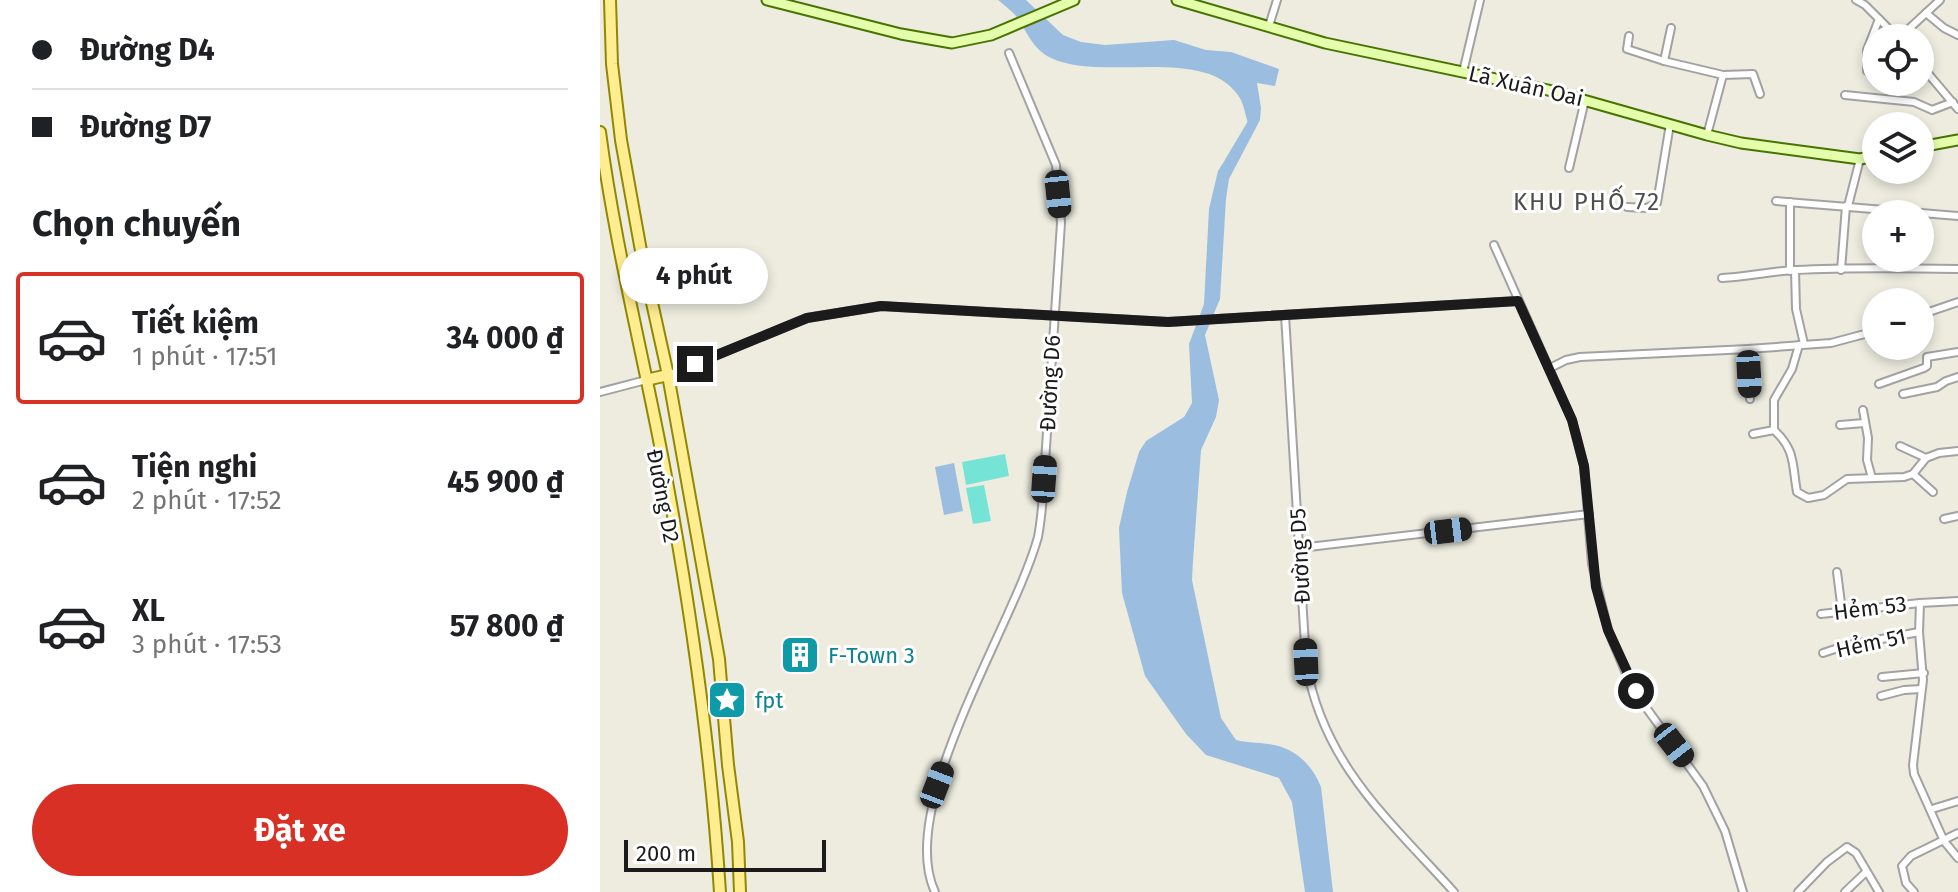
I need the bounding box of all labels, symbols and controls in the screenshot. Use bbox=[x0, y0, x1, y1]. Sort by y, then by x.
map controls bbox=[1862, 24, 1934, 360]
button: locate bbox=[1862, 24, 1934, 96]
text: Đường D4 bbox=[80, 32, 215, 68]
street label: Lã Xuân Oai bbox=[1466, 60, 1586, 112]
text: Đường D7 bbox=[80, 109, 211, 145]
button: layers bbox=[1862, 112, 1934, 184]
car bbox=[1044, 169, 1072, 219]
district label: KHU PHỐ 72 bbox=[1513, 184, 1661, 216]
button: + bbox=[1862, 200, 1934, 272]
text: Chọn chuyến bbox=[32, 202, 241, 246]
callout: 4 phút bbox=[621, 248, 769, 304]
text: 4 phút bbox=[656, 260, 732, 291]
button: − bbox=[1862, 288, 1934, 360]
icon: car bbox=[36, 302, 108, 374]
text: Tiết kiệm bbox=[132, 305, 259, 341]
text: 34 000 ₫ bbox=[446, 320, 564, 356]
street label: Đường D6 bbox=[1034, 334, 1066, 432]
text: 1 phút · 17:51 bbox=[132, 341, 277, 372]
route end bbox=[677, 346, 713, 382]
car bbox=[1736, 349, 1762, 399]
icon: car bbox=[36, 446, 108, 518]
street label: Đường D2 bbox=[641, 447, 685, 545]
text: Tiện nghi bbox=[132, 449, 257, 485]
car bbox=[1030, 454, 1058, 504]
text: 45 900 ₫ bbox=[447, 464, 564, 500]
text: 2 phút · 17:52 bbox=[132, 485, 282, 516]
street label: Đường D5 bbox=[1284, 508, 1316, 604]
car bbox=[1423, 516, 1473, 546]
icon: car bbox=[36, 590, 108, 662]
street label: Hẻm 53 bbox=[1832, 590, 1908, 626]
text: XL bbox=[132, 593, 165, 629]
text: 57 800 ₫ bbox=[450, 608, 564, 644]
street label: Hẻm 51 bbox=[1833, 622, 1909, 664]
text: 3 phút · 17:53 bbox=[132, 629, 282, 660]
building icon: F-Town 3 bbox=[779, 634, 821, 676]
car bbox=[1293, 637, 1319, 687]
place label: F-Town 3 bbox=[828, 642, 915, 669]
route start bbox=[1618, 673, 1654, 709]
place icon: fpt bbox=[706, 679, 748, 721]
place label: fpt bbox=[755, 687, 783, 714]
car bbox=[1650, 719, 1698, 771]
car bbox=[917, 758, 957, 812]
button: Đặt xe bbox=[32, 784, 568, 876]
scale bar bbox=[624, 836, 826, 872]
text: 200 m bbox=[636, 840, 696, 867]

